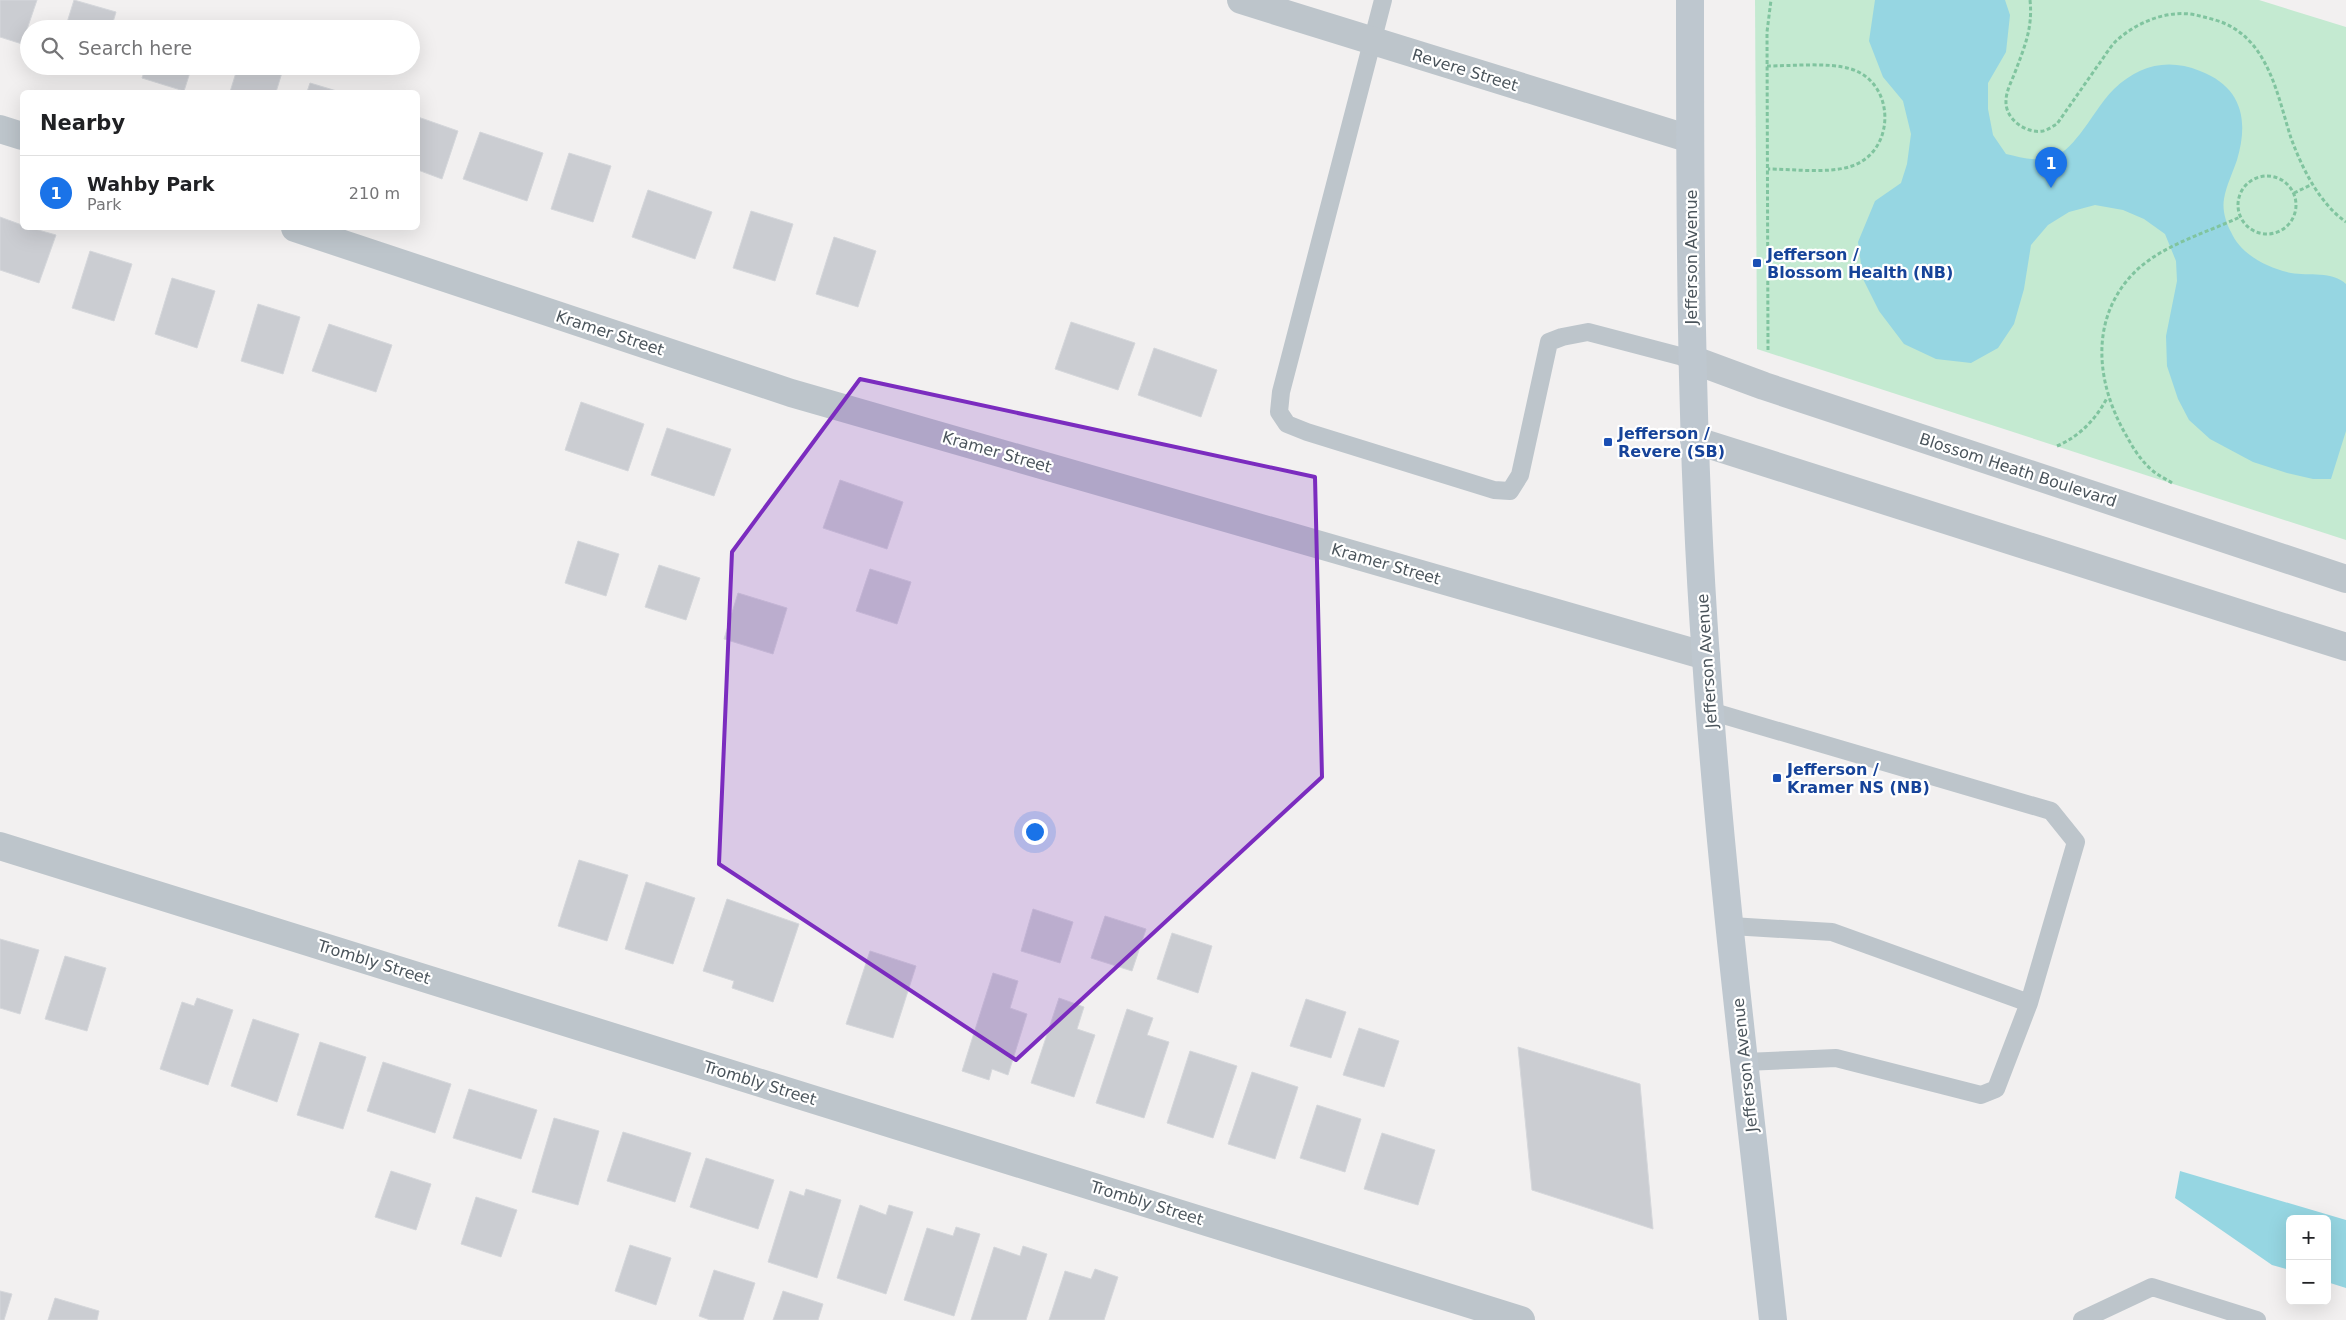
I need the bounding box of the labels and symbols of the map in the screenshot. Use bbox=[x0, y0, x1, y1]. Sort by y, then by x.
street label: Revere Street bbox=[1410, 45, 1520, 95]
pin: 1 bbox=[2035, 147, 2067, 188]
street label: Jefferson Avenue bbox=[1682, 190, 1701, 325]
place label: Jefferson / Blossom Health (NB) bbox=[1766, 245, 1953, 282]
marker: Jefferson / Blossom Health (NB) bbox=[1751, 257, 1763, 269]
street label: Kramer Street bbox=[554, 307, 666, 359]
place label: Jefferson / Revere (SB) bbox=[1617, 424, 1725, 461]
street label: Kramer Street bbox=[940, 427, 1054, 477]
street label: Blossom Heath Boulevard bbox=[1917, 429, 2119, 511]
marker: Jefferson / Revere (SB) bbox=[1602, 436, 1614, 448]
street label: Kramer Street bbox=[1329, 539, 1443, 589]
street label: Jefferson Avenue bbox=[1693, 593, 1721, 730]
place label: Jefferson / Kramer NS (NB) bbox=[1786, 760, 1930, 797]
marker: Jefferson / Kramer NS (NB) bbox=[1771, 772, 1783, 784]
your location bbox=[1022, 819, 1048, 845]
street label: Trombly Street bbox=[314, 936, 433, 988]
street label: Jefferson Avenue bbox=[1729, 997, 1762, 1134]
street label: Trombly Street bbox=[700, 1057, 819, 1109]
street label: Trombly Street bbox=[1087, 1177, 1206, 1229]

